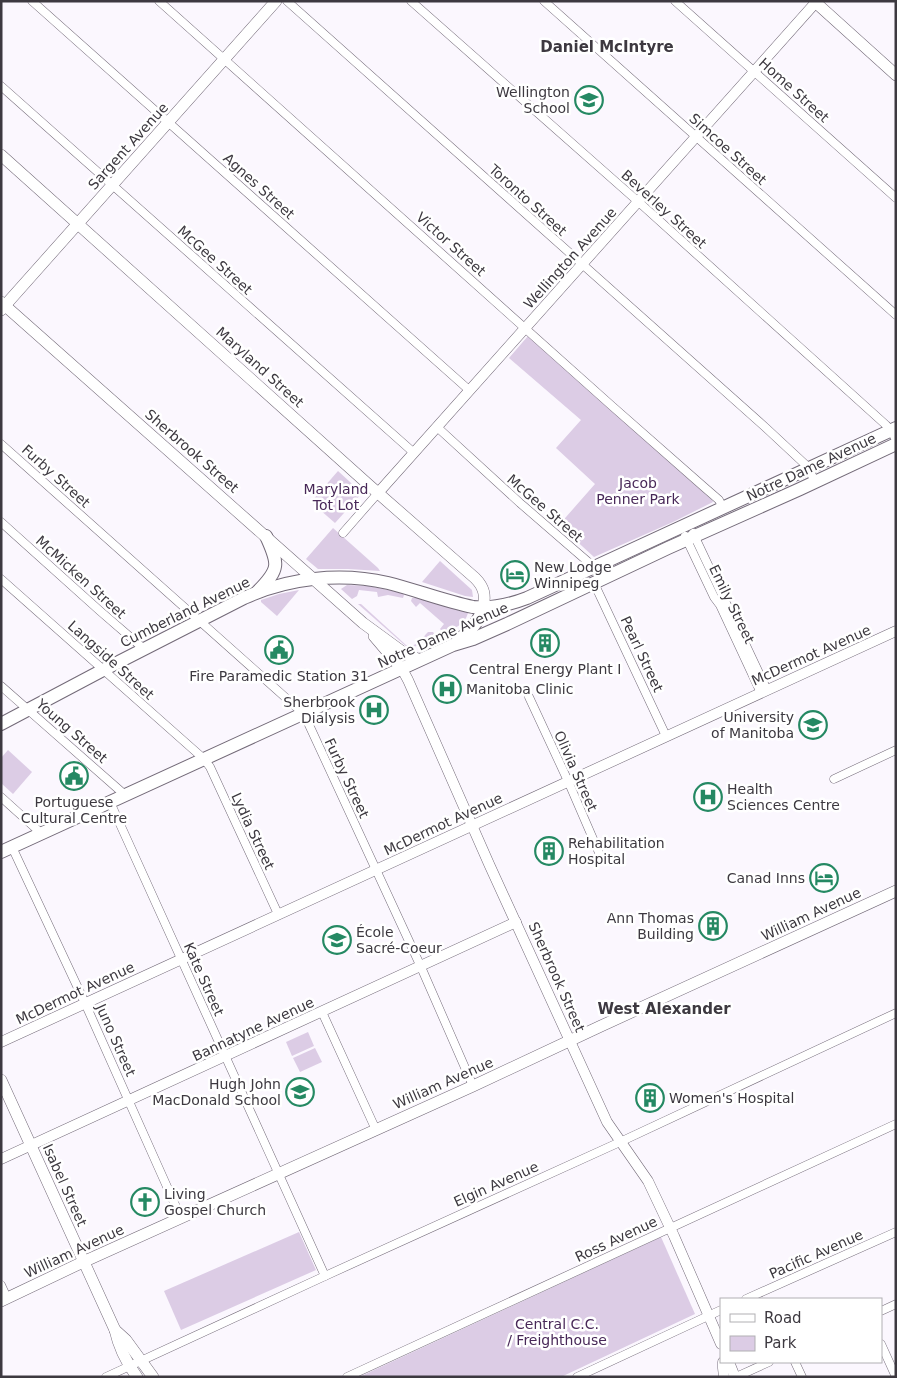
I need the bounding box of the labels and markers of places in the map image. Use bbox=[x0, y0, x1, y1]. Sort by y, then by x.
place label: Wellington School bbox=[496, 84, 570, 116]
school or university icon: Wellington School bbox=[574, 85, 604, 115]
place label: New Lodge Winnipeg bbox=[534, 559, 612, 591]
hotel icon: New Lodge Winnipeg bbox=[500, 560, 530, 590]
building icon: Central Energy Plant I bbox=[530, 628, 560, 658]
public building icon: Fire Paramedic Station 31 bbox=[264, 635, 294, 665]
place label: Central Energy Plant I bbox=[469, 661, 621, 677]
place label: Fire Paramedic Station 31 bbox=[189, 668, 369, 684]
hospital icon: Manitoba Clinic bbox=[432, 674, 462, 704]
place label: Manitoba Clinic bbox=[466, 681, 573, 697]
place label: Sherbrook Dialysis bbox=[283, 694, 356, 726]
hospital icon: Sherbrook Dialysis bbox=[359, 695, 389, 725]
place label: University of Manitoba bbox=[711, 709, 794, 741]
school or university icon: University of Manitoba bbox=[798, 710, 828, 740]
public building icon: Portuguese Cultural Centre bbox=[59, 761, 89, 791]
place label: Health Sciences Centre bbox=[727, 781, 840, 813]
hospital icon: Health Sciences Centre bbox=[693, 782, 723, 812]
place label: Portuguese Cultural Centre bbox=[21, 794, 127, 826]
place label: Rehabilitation Hospital bbox=[568, 835, 665, 867]
building icon: Rehabilitation Hospital bbox=[534, 836, 564, 866]
hotel icon: Canad Inns bbox=[809, 863, 839, 893]
place label: Canad Inns bbox=[727, 870, 805, 886]
place label: Ann Thomas Building bbox=[607, 910, 694, 942]
building icon: Ann Thomas Building bbox=[698, 911, 728, 941]
place label: École Sacré-Coeur bbox=[356, 924, 442, 956]
school or university icon: École Sacré-Coeur bbox=[322, 925, 352, 955]
place label: Hugh John MacDonald School bbox=[152, 1076, 281, 1108]
school or university icon: Hugh John MacDonald School bbox=[285, 1077, 315, 1107]
building icon: Women's Hospital bbox=[635, 1083, 665, 1113]
place label: Women's Hospital bbox=[669, 1090, 794, 1106]
place label: Living Gospel Church bbox=[164, 1186, 266, 1218]
church icon: Living Gospel Church bbox=[130, 1187, 160, 1217]

